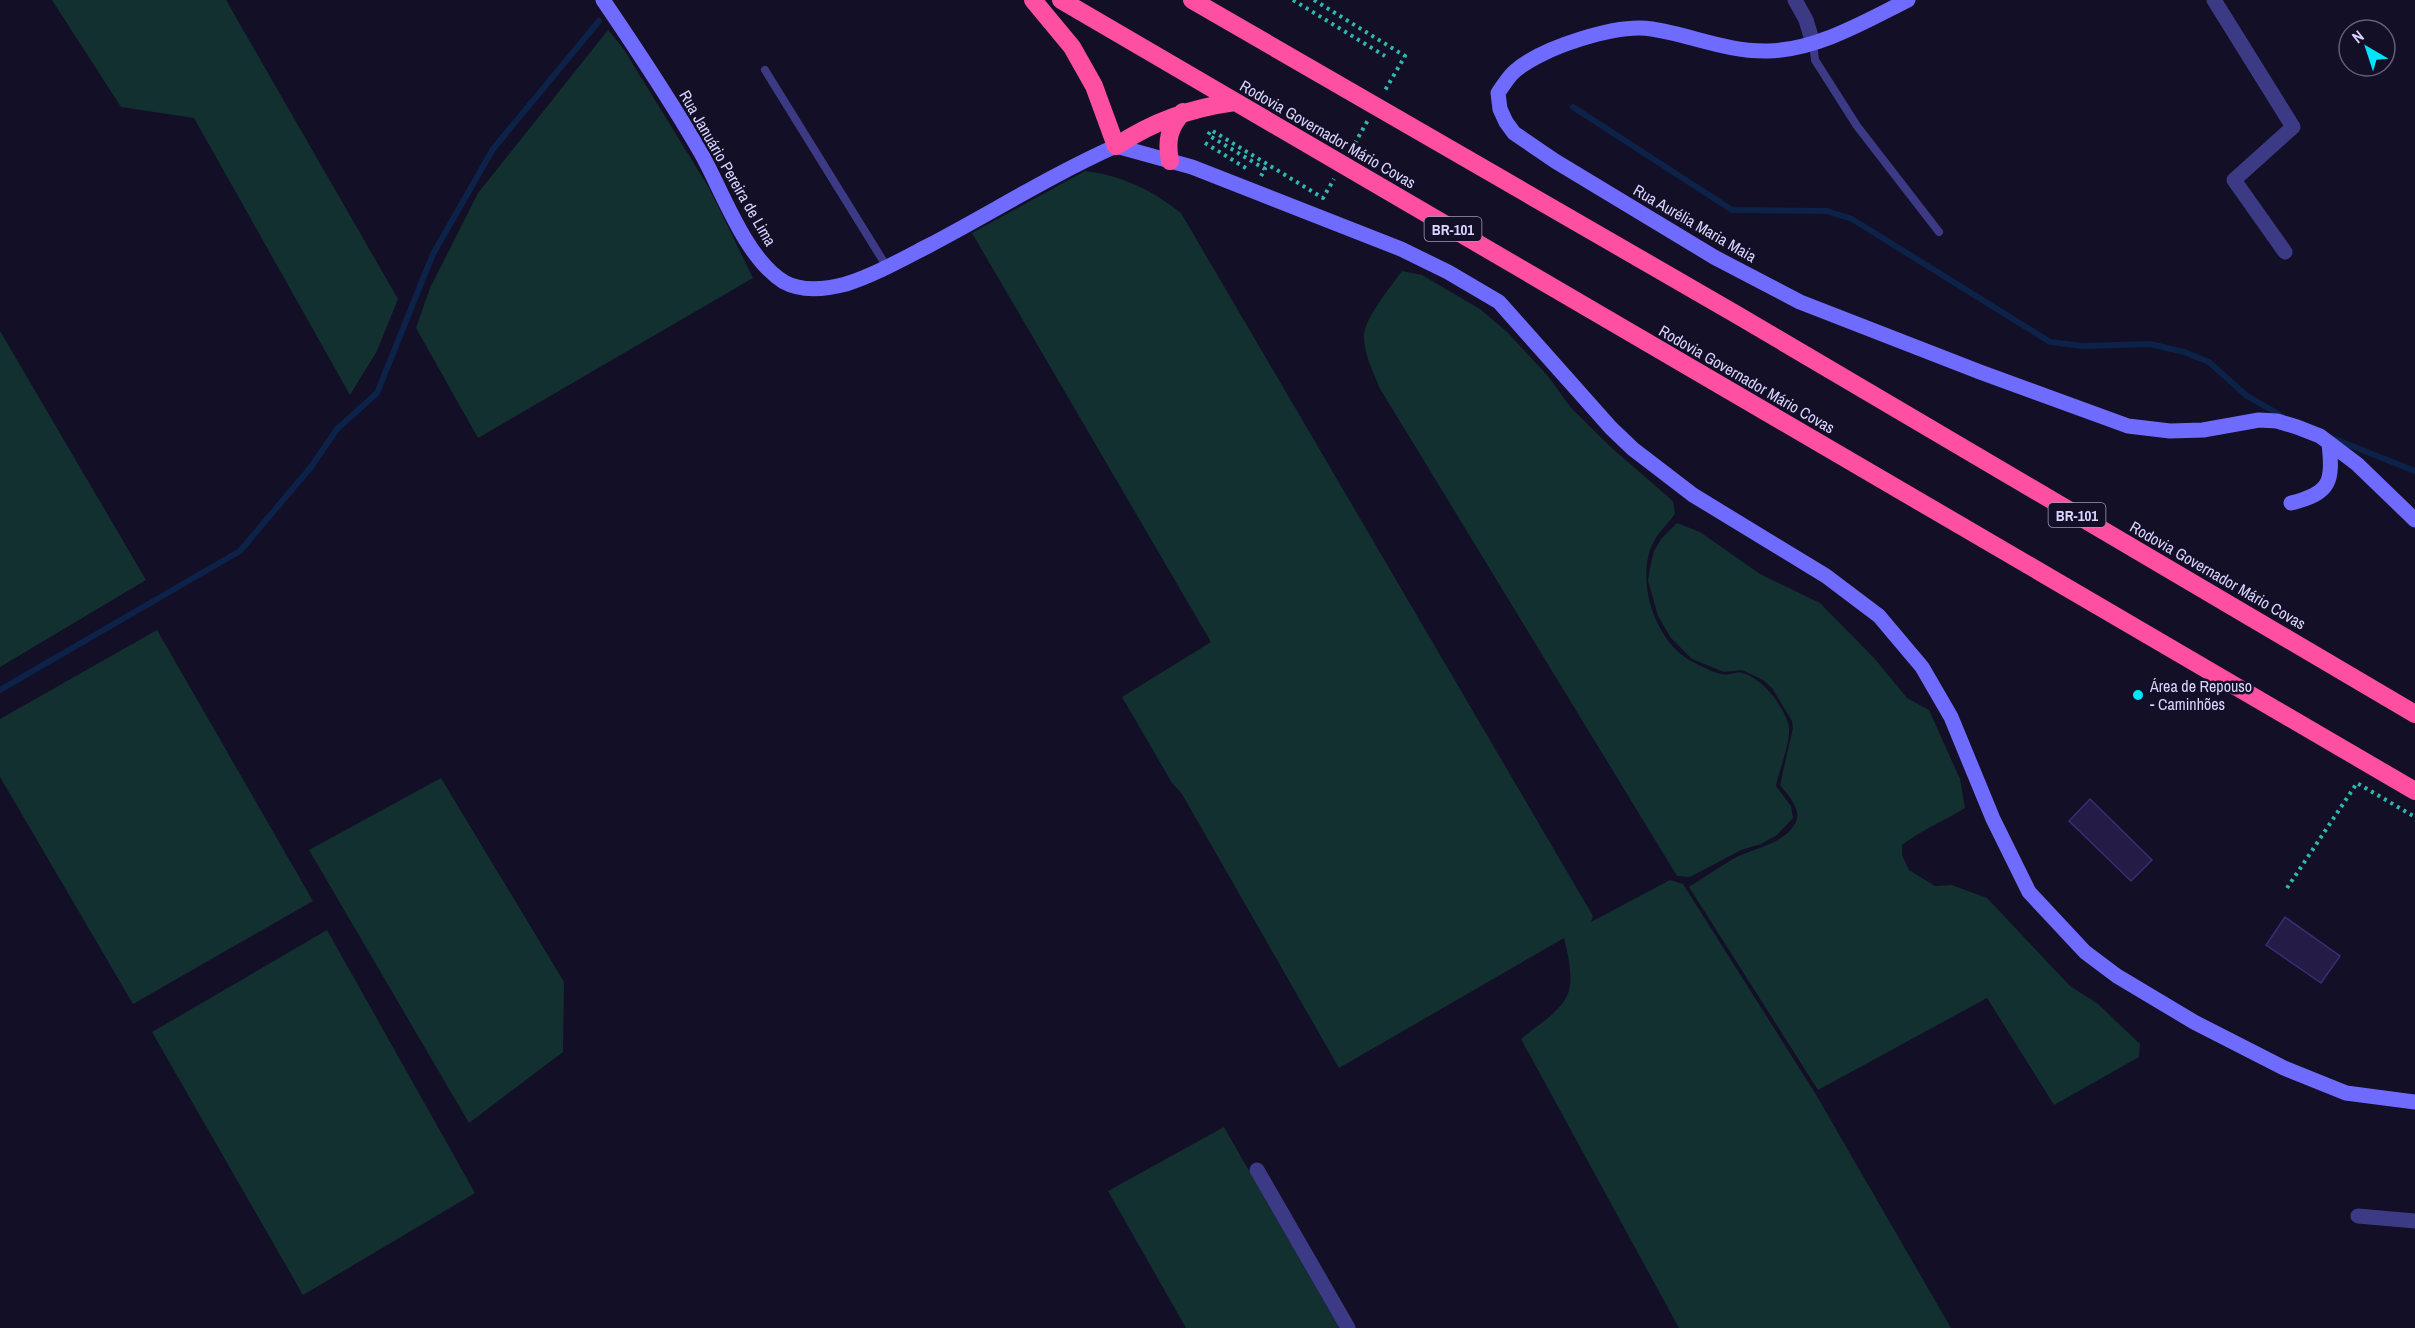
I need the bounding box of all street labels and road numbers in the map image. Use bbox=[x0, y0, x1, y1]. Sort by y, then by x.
street label: Rodovia Governador Mário Covas bbox=[1236, 75, 1420, 193]
street label: Rua Januário Pereira de Lima bbox=[674, 86, 782, 251]
street label: Rua Aurélia Maria Maia bbox=[1630, 179, 1761, 268]
road number: BR-101 bbox=[1424, 217, 1482, 241]
street label: Rodovia Governador Mário Covas bbox=[1655, 320, 1839, 438]
road number: BR-101 bbox=[2048, 503, 2106, 527]
street label: Rodovia Governador Mário Covas bbox=[2126, 516, 2310, 634]

